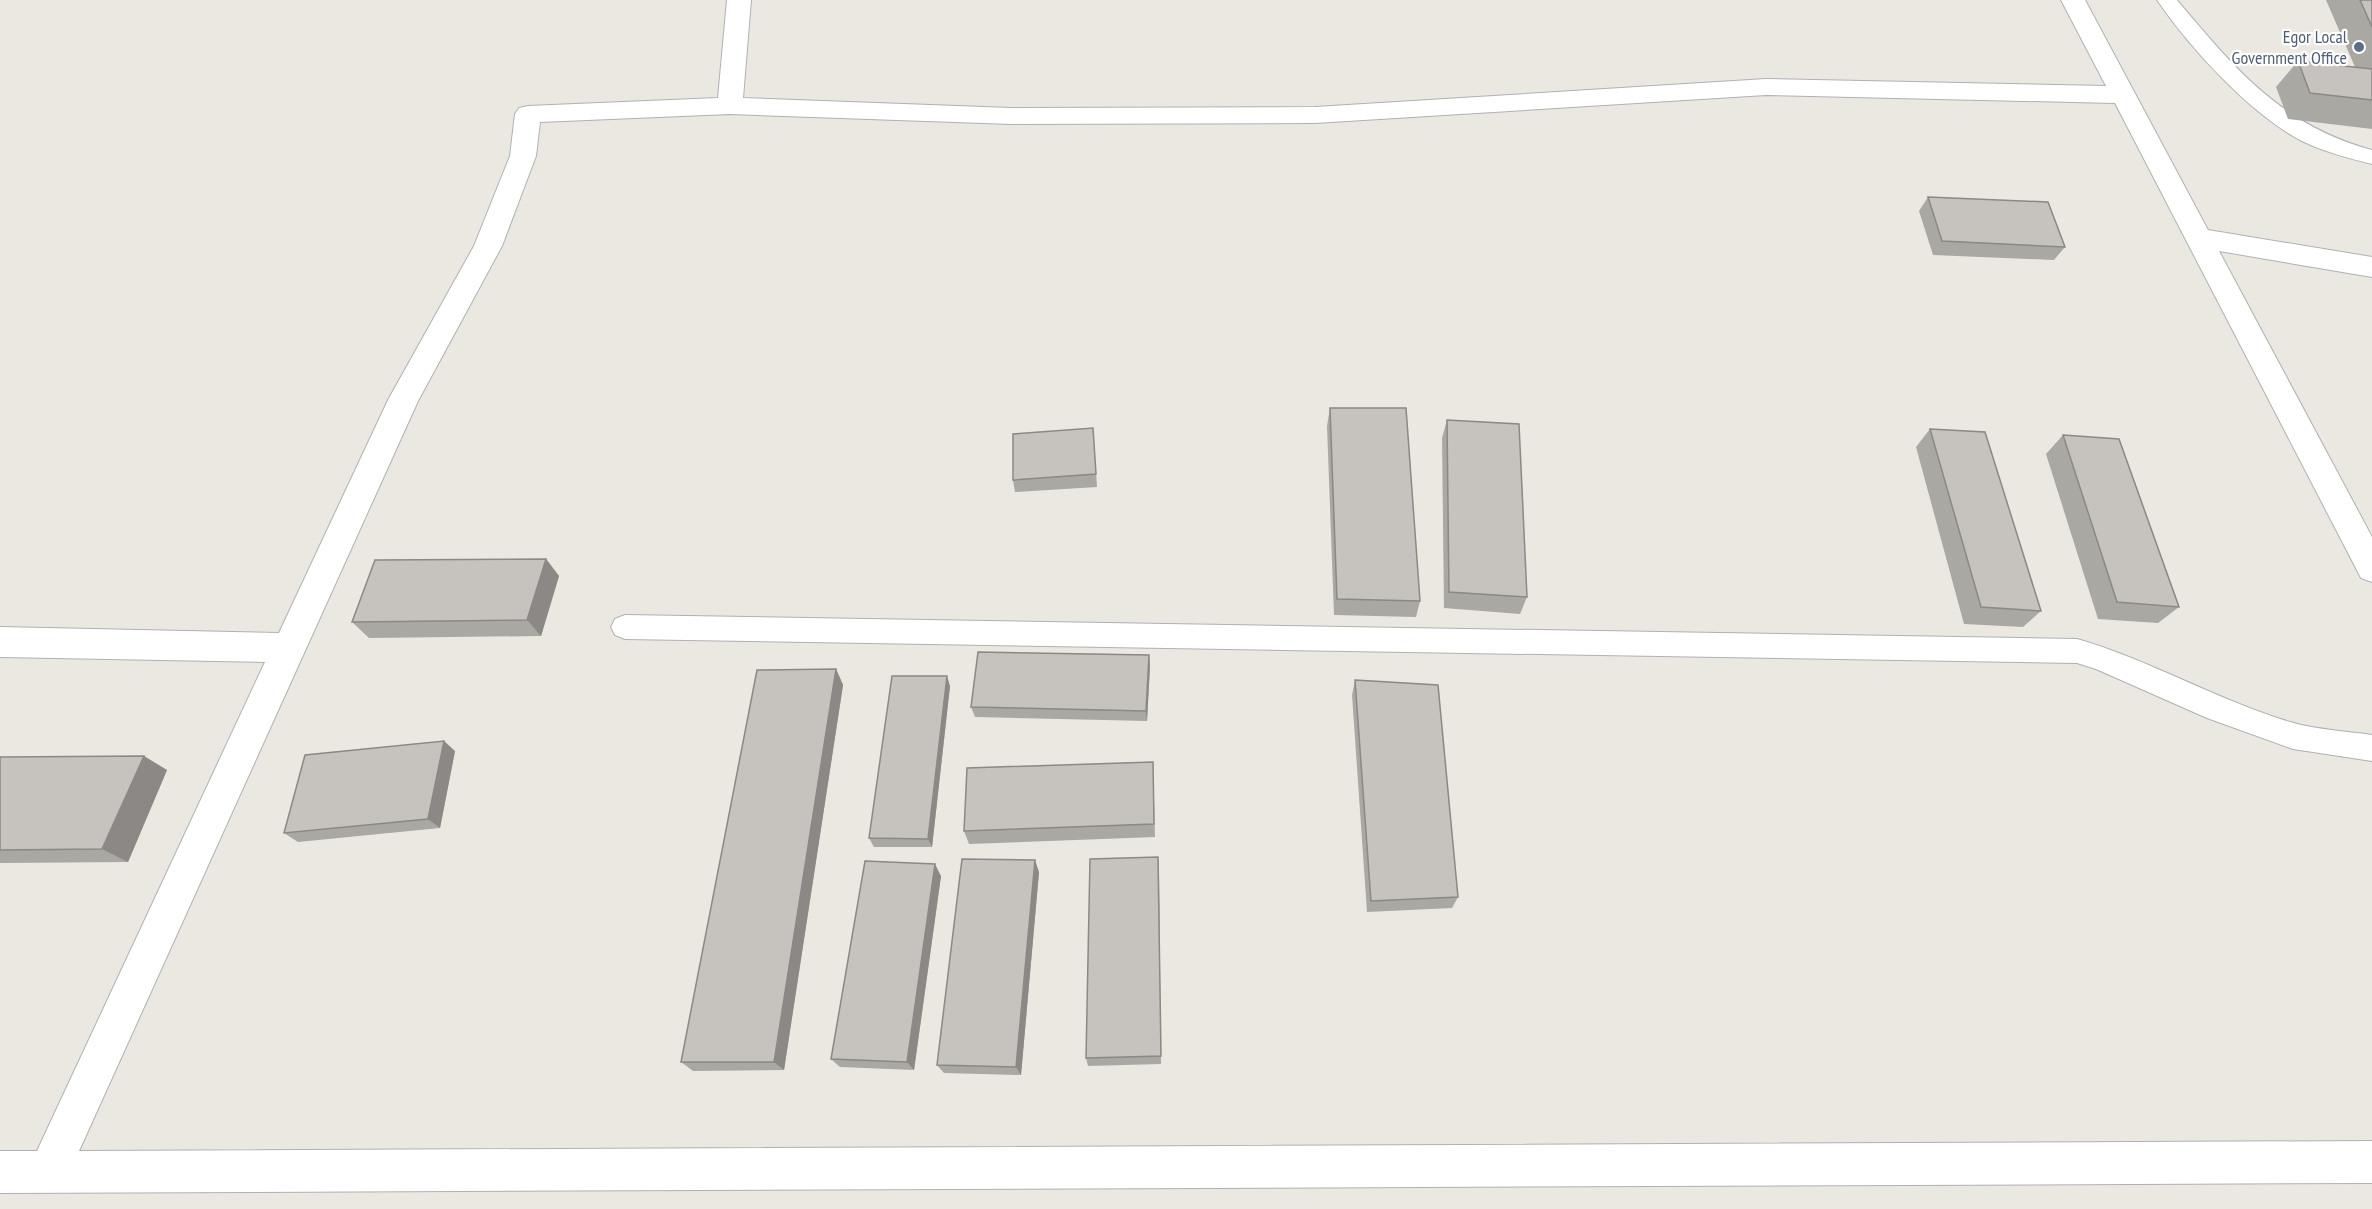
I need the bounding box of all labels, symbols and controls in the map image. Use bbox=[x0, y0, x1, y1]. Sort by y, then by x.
place label: Egor Local Government Office bbox=[2232, 25, 2348, 69]
marker: Egor Local Government Office bbox=[2352, 40, 2366, 54]

